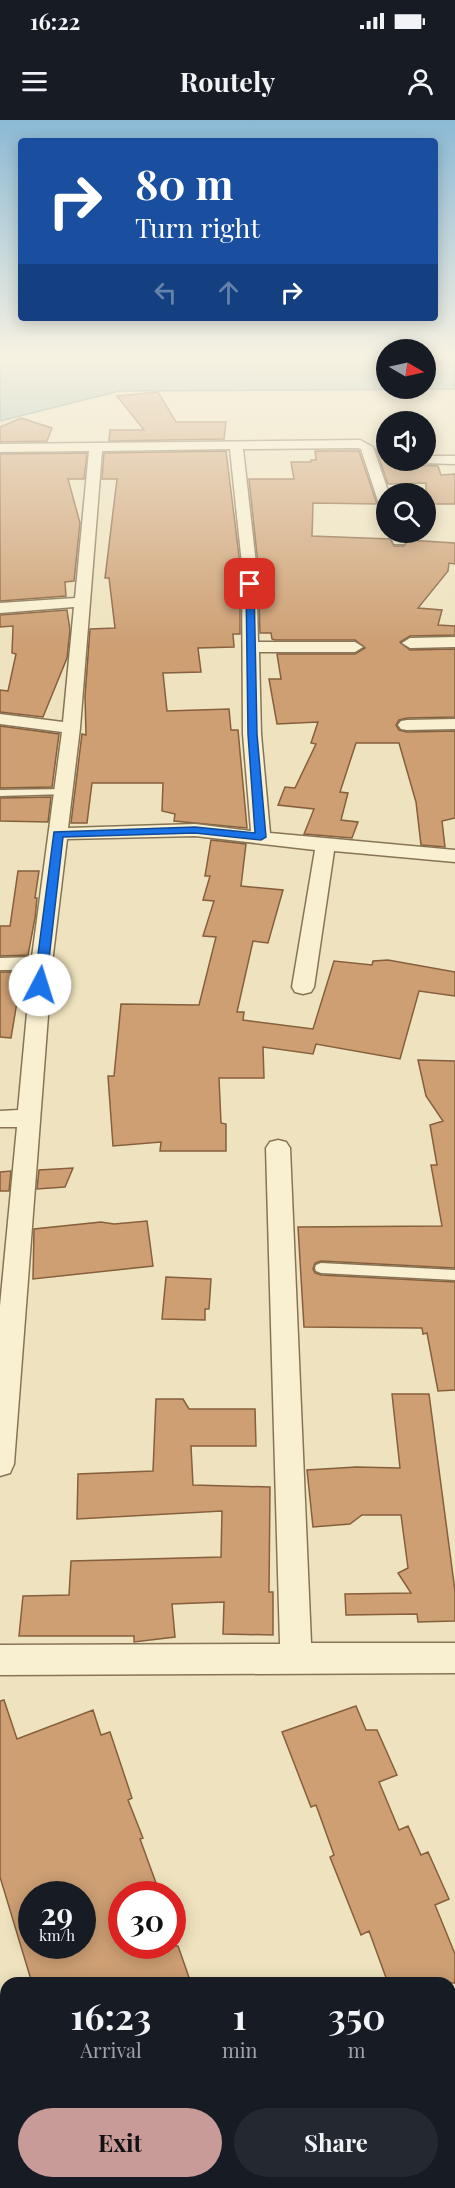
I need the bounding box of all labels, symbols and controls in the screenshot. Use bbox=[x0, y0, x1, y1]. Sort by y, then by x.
text: 16:22 bbox=[30, 6, 80, 36]
text: Routely bbox=[180, 63, 275, 99]
icon: menu bbox=[18, 65, 51, 98]
icon: person bbox=[404, 65, 437, 98]
text: 80 m bbox=[135, 155, 233, 211]
icon: right bbox=[36, 162, 114, 240]
text: Turn right bbox=[135, 209, 260, 245]
icon: left bbox=[149, 276, 182, 309]
icon: ahead bbox=[212, 276, 245, 309]
icon: right bbox=[275, 276, 308, 309]
north arrow bbox=[376, 339, 436, 399]
map controls bbox=[376, 339, 436, 543]
button: sound bbox=[376, 411, 436, 471]
button: search bbox=[376, 483, 436, 543]
pin bbox=[224, 558, 275, 609]
icon: arrive bbox=[233, 567, 266, 600]
position arrow bbox=[8, 953, 72, 1017]
speed limit sign: 30 bbox=[108, 1881, 186, 1959]
text: 29 bbox=[41, 1893, 73, 1933]
text: km/h bbox=[39, 1925, 75, 1945]
text: 16:23 bbox=[71, 1991, 151, 2039]
text: 1 bbox=[233, 1991, 247, 2039]
text: 350 bbox=[328, 1991, 385, 2039]
text: Arrival bbox=[80, 2036, 142, 2063]
text: min bbox=[222, 2036, 258, 2063]
text: m bbox=[348, 2036, 366, 2063]
button: Exit bbox=[18, 2108, 222, 2177]
button: Share bbox=[234, 2108, 438, 2177]

